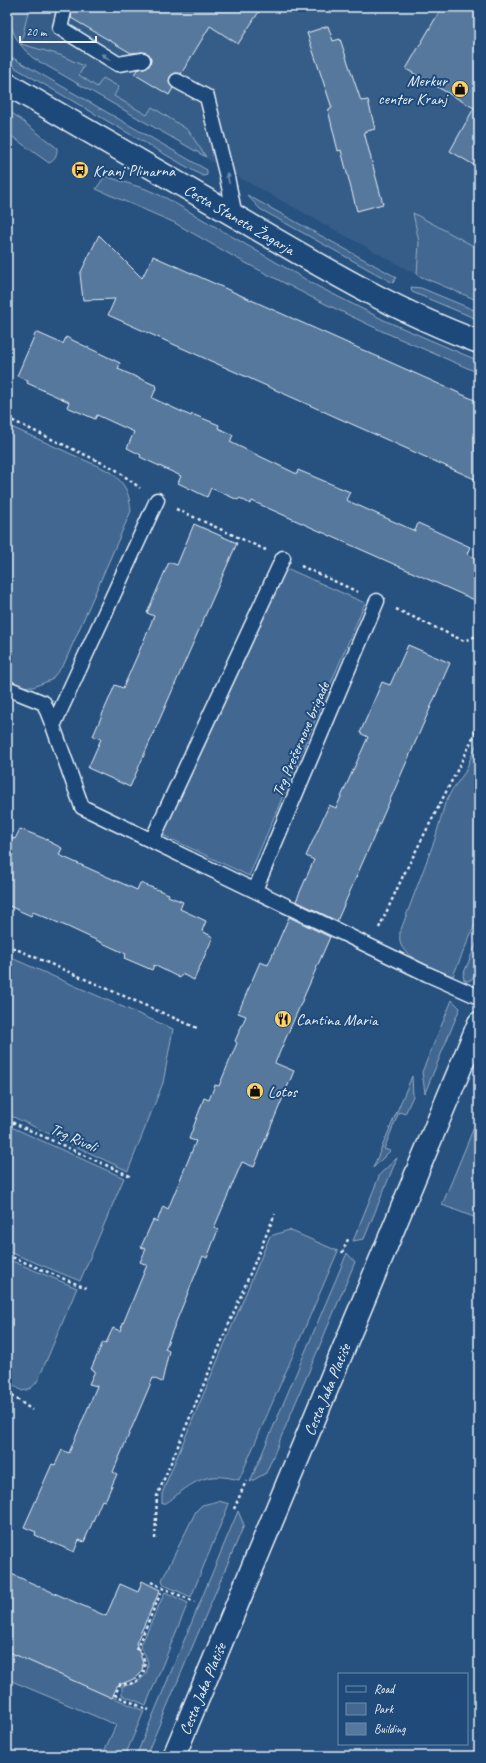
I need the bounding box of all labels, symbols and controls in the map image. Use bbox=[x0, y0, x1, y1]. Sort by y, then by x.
scale bar bbox=[20, 18, 96, 44]
text: 20 m bbox=[26, 24, 48, 40]
one-way arrow bbox=[101, 53, 112, 61]
place label: Merkur center Kranj bbox=[378, 71, 449, 109]
shop icon: Merkur center Kranj bbox=[450, 79, 470, 99]
bus stop icon: Kranj Plinarna bbox=[70, 160, 90, 180]
place label: Kranj Plinarna bbox=[93, 161, 176, 181]
one-way arrow bbox=[224, 172, 230, 184]
street label: Cesta Staneta Žagarja bbox=[180, 180, 299, 260]
street label: Trg Prešernove brigade bbox=[268, 677, 335, 800]
restaurant icon: Cantina Maria bbox=[273, 1009, 293, 1029]
place label: Cantina Maria bbox=[296, 1010, 379, 1030]
shop icon: Lotos bbox=[245, 1081, 265, 1101]
place label: Lotos bbox=[268, 1082, 298, 1102]
street label: Trg Rivoli bbox=[47, 1119, 102, 1158]
street label: Cesta Jaka Platiše bbox=[299, 1339, 356, 1439]
street label: Cesta Jaka Platiše bbox=[175, 1638, 232, 1738]
legend bbox=[338, 1673, 468, 1745]
text: Road bbox=[374, 1681, 396, 1697]
text: Park bbox=[374, 1701, 395, 1717]
text: Building bbox=[374, 1721, 406, 1737]

